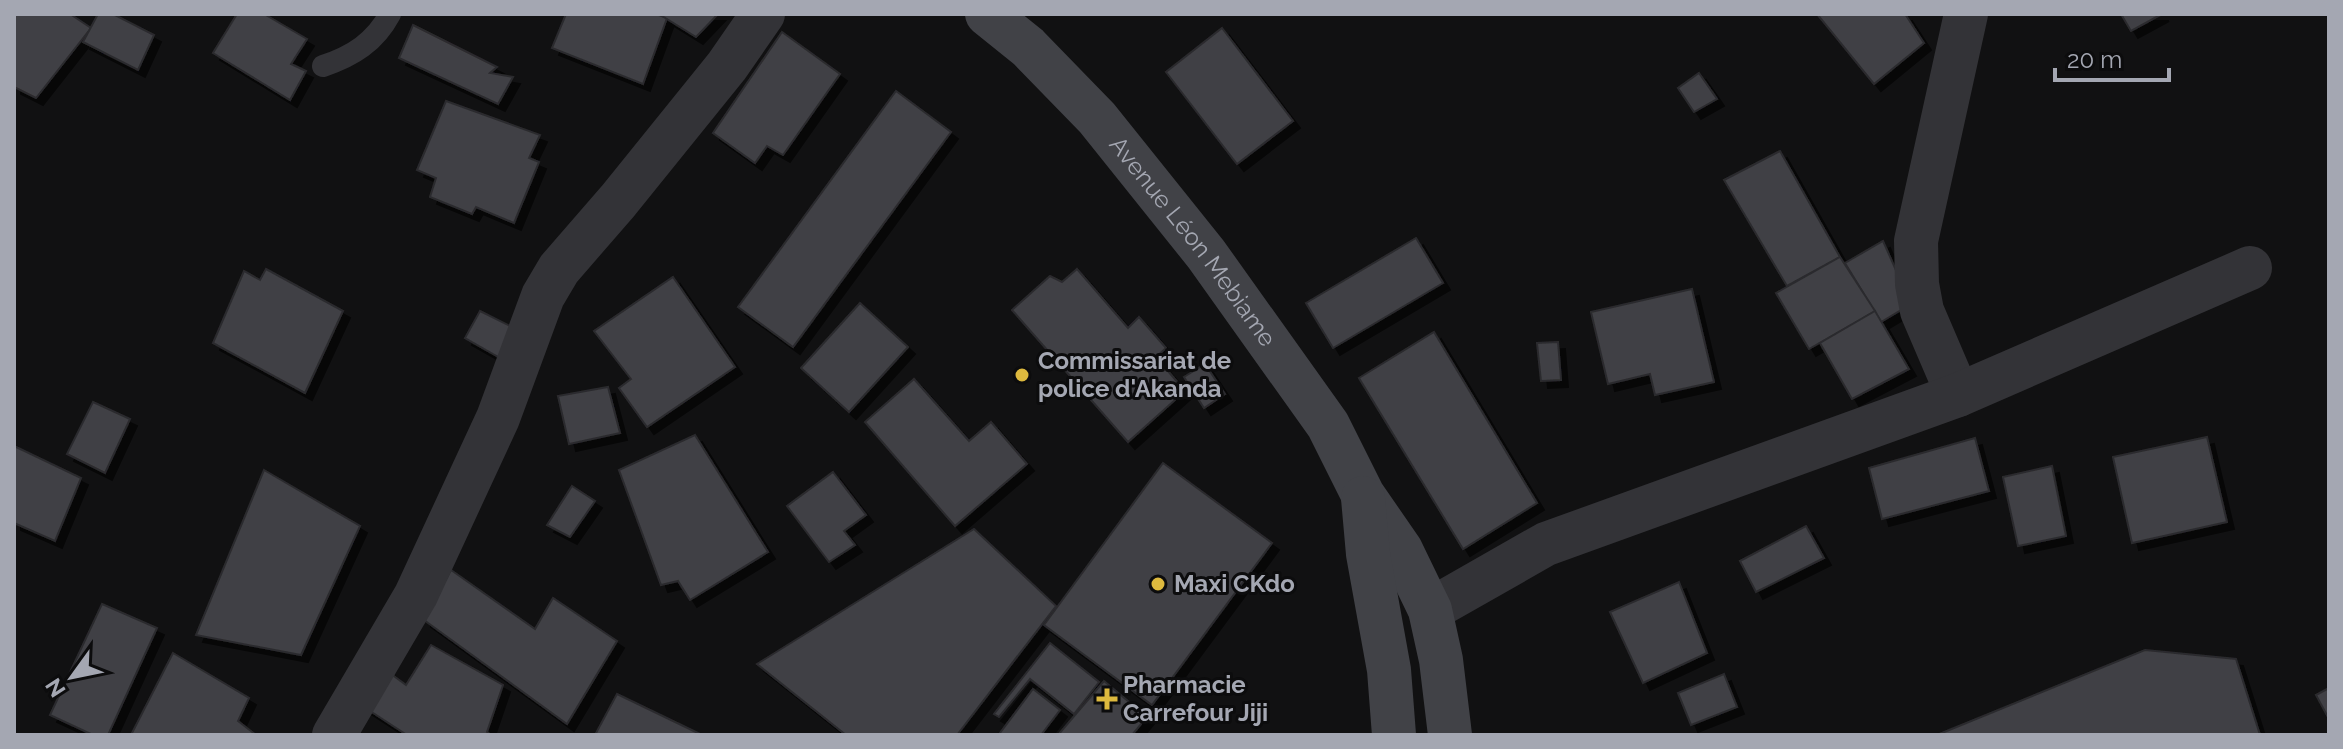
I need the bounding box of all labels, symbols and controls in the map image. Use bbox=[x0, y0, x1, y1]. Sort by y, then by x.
scale bar bbox=[2055, 32, 2169, 82]
text: 20 m bbox=[2067, 45, 2122, 74]
street label: Avenue Léon Mebiame bbox=[1104, 130, 1282, 352]
place label: Commissariat de police d'Akanda bbox=[1038, 346, 1231, 403]
marker: Commissariat de police d'Akanda bbox=[1013, 366, 1031, 384]
place label: Maxi CKdo bbox=[1174, 569, 1295, 598]
marker: Maxi CKdo bbox=[1149, 575, 1167, 593]
north arrow bbox=[32, 637, 112, 717]
place label: Pharmacie Carrefour Jiji bbox=[1123, 670, 1268, 727]
text: N bbox=[40, 674, 71, 702]
marker: Pharmacie Carrefour Jiji bbox=[1098, 690, 1116, 708]

